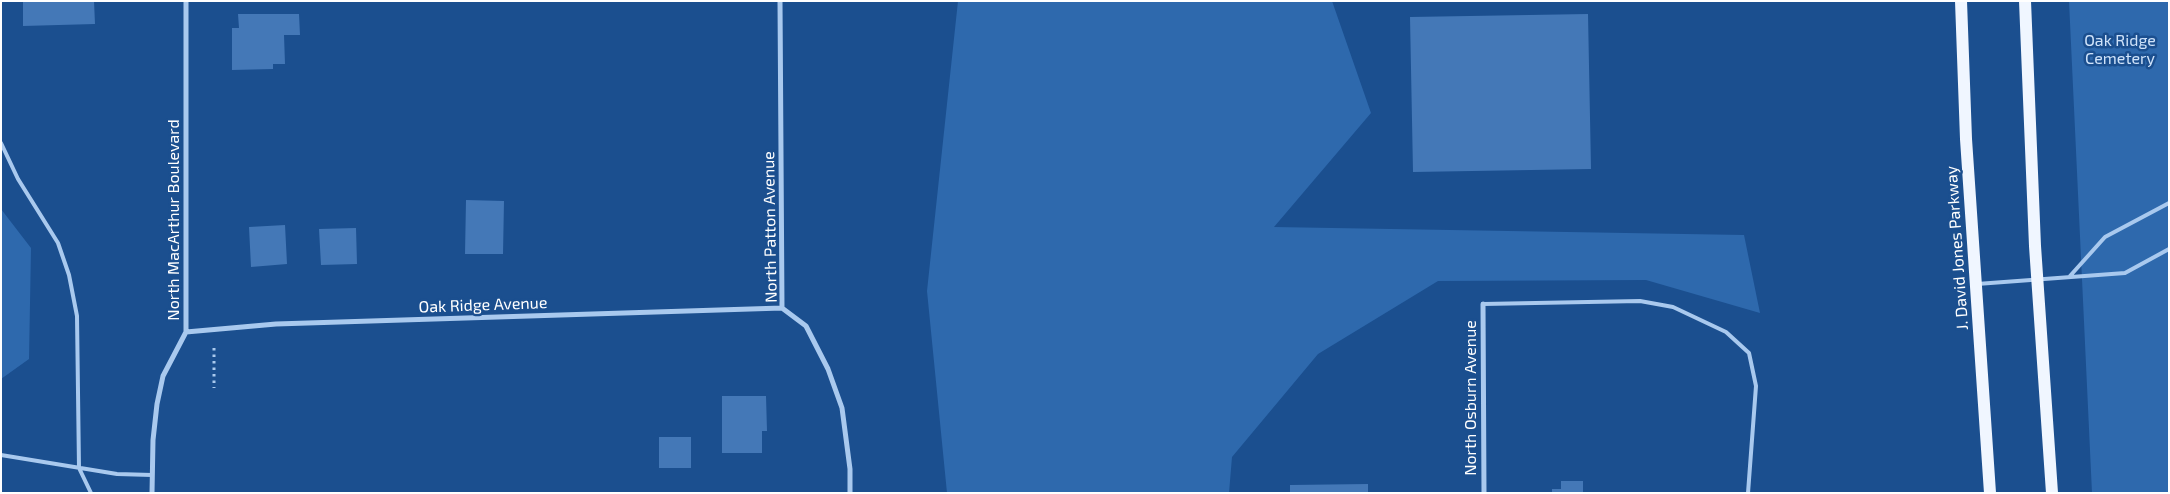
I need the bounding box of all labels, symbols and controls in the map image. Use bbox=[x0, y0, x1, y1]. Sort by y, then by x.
park label: Oak Ridge Cemetery bbox=[2084, 31, 2156, 69]
street label: North MacArthur Boulevard bbox=[164, 119, 184, 321]
street label: North Patton Avenue bbox=[759, 151, 781, 303]
street label: J. David Jones Parkway bbox=[1942, 165, 1972, 331]
street label: Oak Ridge Avenue bbox=[418, 293, 548, 317]
street label: North Osburn Avenue bbox=[1461, 320, 1481, 476]

